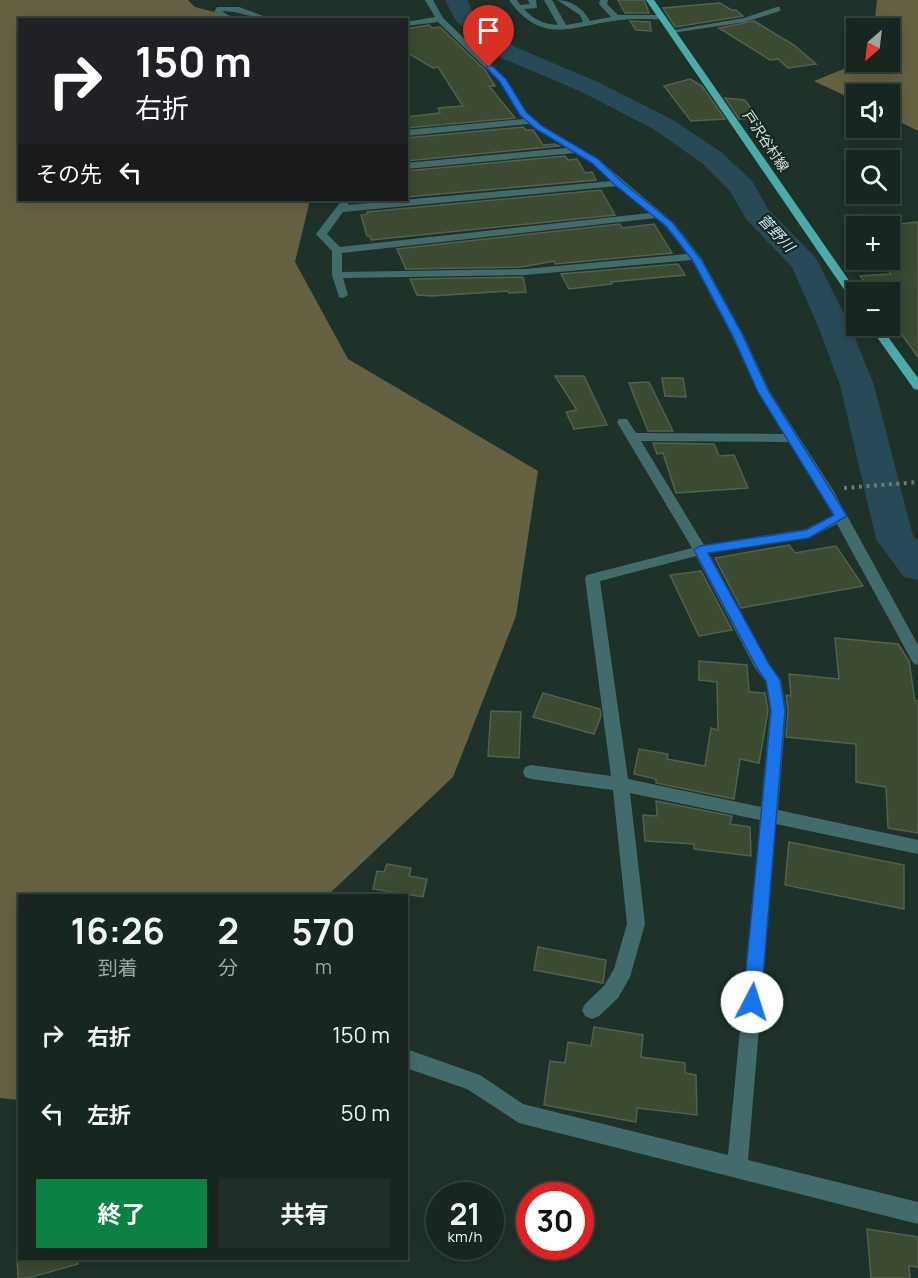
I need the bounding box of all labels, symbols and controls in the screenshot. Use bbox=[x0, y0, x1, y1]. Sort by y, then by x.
pin bbox=[463, 5, 514, 67]
icon: arrive bbox=[472, 14, 505, 47]
north arrow bbox=[846, 18, 900, 72]
map controls bbox=[846, 18, 900, 336]
text: 150 m bbox=[135, 32, 252, 90]
icon: right bbox=[36, 42, 114, 120]
button: sound bbox=[846, 84, 900, 138]
text: 右折 bbox=[135, 89, 189, 126]
street label: 戸沢谷村線 bbox=[739, 106, 794, 175]
button: search bbox=[846, 150, 900, 204]
icon: left bbox=[114, 156, 147, 189]
text: その先 bbox=[36, 159, 102, 189]
water label: 菅野川 bbox=[753, 209, 801, 258]
button: + bbox=[846, 216, 900, 270]
button: − bbox=[846, 282, 900, 336]
text: 16:26 bbox=[71, 906, 165, 955]
text: 2 bbox=[217, 906, 239, 955]
text: 570 bbox=[291, 907, 355, 956]
text: m bbox=[315, 953, 332, 980]
text: 到着 bbox=[98, 954, 138, 981]
text: 分 bbox=[218, 954, 238, 981]
position arrow bbox=[720, 970, 784, 1034]
icon: right bbox=[36, 1019, 69, 1052]
text: 150 m bbox=[332, 1020, 390, 1050]
text: 右折 bbox=[87, 1022, 131, 1052]
icon: left bbox=[36, 1097, 69, 1130]
text: 50 m bbox=[341, 1098, 390, 1128]
text: 左折 bbox=[87, 1100, 131, 1130]
button: 終了 bbox=[36, 1179, 207, 1248]
button: 共有 bbox=[219, 1179, 390, 1248]
speed limit sign: 30 bbox=[516, 1182, 594, 1260]
text: 21 bbox=[449, 1193, 481, 1234]
text: km/h bbox=[448, 1226, 482, 1247]

